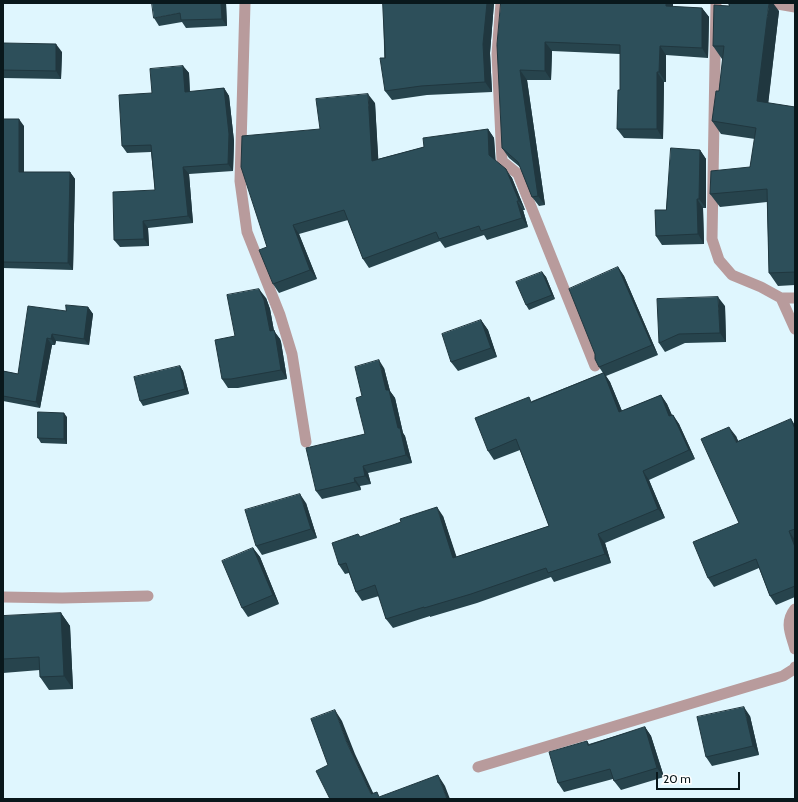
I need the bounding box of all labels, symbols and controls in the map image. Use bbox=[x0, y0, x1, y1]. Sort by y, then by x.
scale bar bbox=[658, 764, 742, 790]
text: 20 m bbox=[663, 771, 691, 786]

